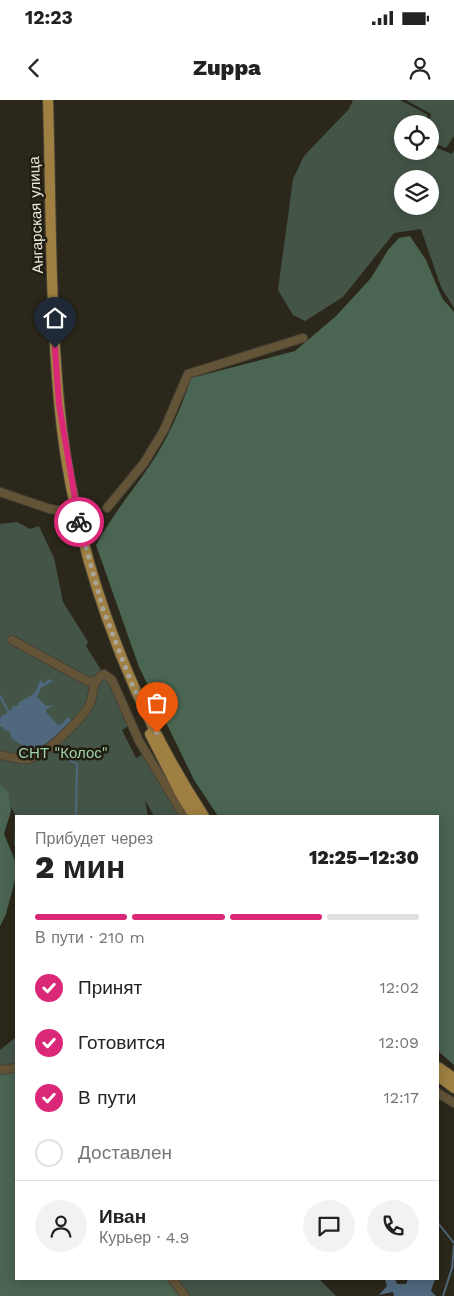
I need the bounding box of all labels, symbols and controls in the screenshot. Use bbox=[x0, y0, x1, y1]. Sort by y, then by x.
text: 12:23 bbox=[25, 6, 73, 29]
icon: back bbox=[20, 54, 48, 82]
icon: person bbox=[406, 54, 434, 82]
text: Zuppa bbox=[193, 55, 261, 80]
map controls bbox=[394, 115, 439, 215]
button: locate bbox=[394, 115, 439, 160]
street label: Ангарская улица bbox=[25, 155, 47, 274]
button: layers bbox=[394, 170, 439, 215]
pin bbox=[34, 297, 76, 348]
icon: home bbox=[41, 304, 69, 332]
courier bbox=[54, 497, 104, 547]
icon: bike bbox=[65, 508, 93, 536]
pin bbox=[136, 682, 178, 733]
icon: bag bbox=[143, 689, 171, 717]
park label: СНТ "Колос" bbox=[18, 744, 108, 762]
text: Прибудет через bbox=[35, 829, 153, 848]
text: 12:25–12:30 bbox=[309, 846, 419, 869]
text: 2 мин bbox=[35, 848, 125, 886]
text: В пути · 210 m bbox=[35, 928, 145, 947]
icon: check bbox=[35, 974, 63, 1002]
text: Принят bbox=[78, 976, 142, 999]
text: 12:02 bbox=[379, 978, 419, 997]
icon: check bbox=[35, 1029, 63, 1057]
text: Готовится bbox=[78, 1031, 165, 1054]
text: 12:09 bbox=[379, 1033, 419, 1052]
icon: check bbox=[35, 1084, 63, 1112]
text: В пути bbox=[78, 1086, 136, 1109]
text: 12:17 bbox=[383, 1088, 419, 1107]
text: Доставлен bbox=[78, 1141, 172, 1164]
button: person bbox=[35, 1200, 87, 1252]
button: chat bbox=[303, 1200, 355, 1252]
button: phone bbox=[367, 1200, 419, 1252]
text: Иван bbox=[99, 1205, 146, 1228]
text: Курьер · 4.9 bbox=[99, 1228, 189, 1247]

